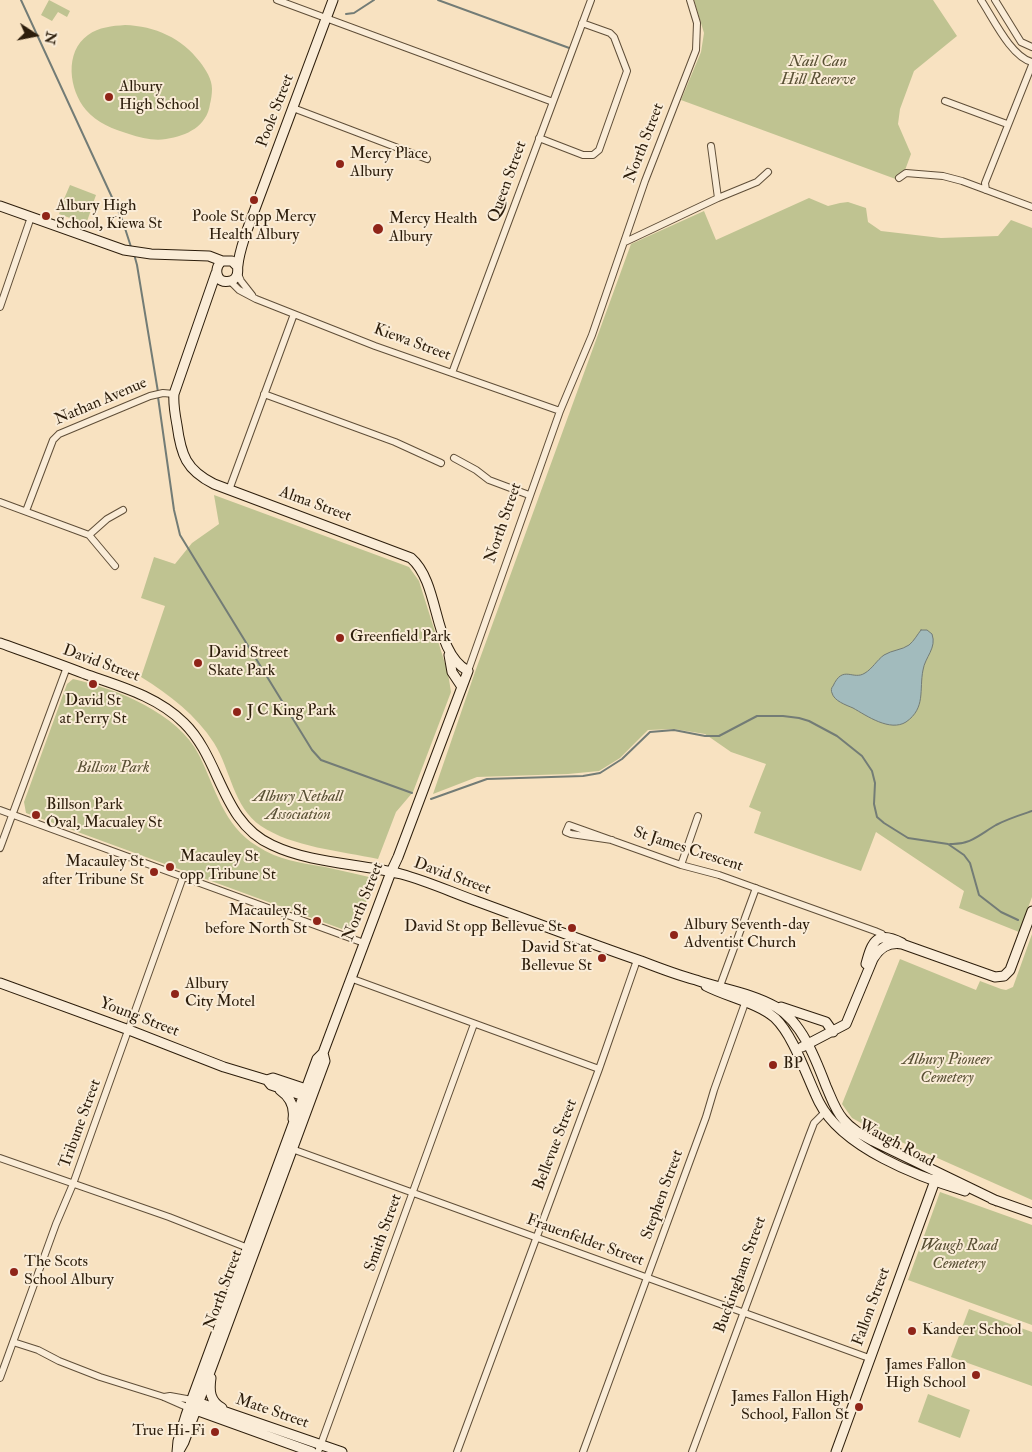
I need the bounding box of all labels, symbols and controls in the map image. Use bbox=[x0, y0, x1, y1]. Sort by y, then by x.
north arrow bbox=[10, 10, 60, 60]
text: N bbox=[41, 30, 60, 46]
park label: Nail Can Hill Reserve bbox=[781, 53, 855, 91]
street label: Poole Street bbox=[253, 72, 299, 150]
place label: Albury High School bbox=[119, 78, 199, 116]
marker: Albury High School bbox=[103, 91, 115, 103]
street label: North Street bbox=[621, 101, 669, 185]
street label: Queen Street bbox=[484, 139, 532, 225]
place label: Mercy Place Albury bbox=[350, 145, 428, 183]
marker: Mercy Place Albury bbox=[334, 158, 346, 170]
marker: Poole St opp Mercy Health Albury bbox=[248, 194, 260, 206]
place label: Albury High School, Kiewa St bbox=[56, 197, 162, 235]
place label: Poole St opp Mercy Health Albury bbox=[192, 208, 316, 246]
marker: Albury High School, Kiewa St bbox=[40, 210, 52, 222]
place label: Mercy Health Albury bbox=[389, 210, 477, 248]
marker: Mercy Health Albury bbox=[371, 222, 385, 236]
street label: Kiewa Street bbox=[371, 320, 453, 366]
street label: Nathan Avenue bbox=[52, 374, 150, 430]
street label: North Street bbox=[481, 481, 527, 565]
street label: Alma Street bbox=[276, 483, 354, 527]
place label: Greenfield Park bbox=[350, 628, 451, 648]
marker: Greenfield Park bbox=[334, 632, 346, 644]
street label: David Street bbox=[60, 641, 142, 687]
place label: David Street Skate Park bbox=[208, 644, 288, 682]
marker: David Street Skate Park bbox=[192, 657, 204, 669]
marker: David St at Perry St bbox=[87, 678, 99, 690]
place label: David St at Perry St bbox=[59, 692, 127, 730]
place label: J C King Park bbox=[247, 702, 336, 722]
marker: J C King Park bbox=[231, 706, 243, 718]
park label: Billson Park bbox=[76, 759, 150, 779]
park label: Albury Netball Association bbox=[253, 788, 343, 826]
place label: Billson Park Oval, Macualey St bbox=[46, 796, 162, 834]
marker: Billson Park Oval, Macualey St bbox=[30, 809, 42, 821]
street label: St James Crescent bbox=[631, 823, 745, 877]
place label: Macauley St opp Tribune St bbox=[180, 848, 276, 886]
place label: Macauley St after Tribune St bbox=[42, 853, 144, 891]
street label: David Street bbox=[411, 854, 493, 900]
street label: North Street bbox=[340, 860, 388, 944]
marker: Macauley St opp Tribune St bbox=[164, 861, 176, 873]
marker: Macauley St after Tribune St bbox=[148, 866, 160, 878]
place label: Macauley St before North St bbox=[205, 902, 307, 940]
marker: Macauley St before North St bbox=[311, 915, 323, 927]
place label: Albury Seventh-day Adventist Church bbox=[684, 916, 809, 954]
place label: David St opp Bellevue St bbox=[404, 918, 562, 938]
marker: David St opp Bellevue St bbox=[566, 922, 578, 934]
marker: Albury Seventh-day Adventist Church bbox=[668, 929, 680, 941]
place label: David St at Bellevue St bbox=[521, 939, 592, 977]
marker: David St at Bellevue St bbox=[596, 952, 608, 964]
place label: Albury City Motel bbox=[185, 975, 255, 1013]
marker: Albury City Motel bbox=[169, 988, 181, 1000]
street label: Young Street bbox=[97, 994, 181, 1042]
park label: Albury Pioneer Cemetery bbox=[902, 1051, 992, 1089]
place label: BP bbox=[783, 1055, 803, 1075]
marker: BP bbox=[767, 1059, 779, 1071]
street label: Tribune Street bbox=[56, 1077, 106, 1171]
street label: Bellevue Street bbox=[530, 1097, 582, 1193]
street label: Waugh Road bbox=[855, 1116, 937, 1172]
street label: Stephen Street bbox=[638, 1148, 688, 1242]
street label: Smith Street bbox=[361, 1192, 407, 1274]
street label: Frauenfelder Street bbox=[524, 1211, 646, 1271]
street label: Buckingham Street bbox=[711, 1214, 771, 1336]
park label: Waugh Road Cemetery bbox=[920, 1237, 998, 1275]
street label: North Street bbox=[201, 1248, 247, 1332]
place label: The Scots School Albury bbox=[24, 1253, 114, 1291]
street label: Fallon Street bbox=[849, 1265, 895, 1349]
marker: The Scots School Albury bbox=[8, 1266, 20, 1278]
place label: Kandeer School bbox=[922, 1321, 1022, 1341]
marker: Kandeer School bbox=[906, 1325, 918, 1337]
place label: James Fallon High School bbox=[885, 1356, 966, 1394]
marker: James Fallon High School bbox=[970, 1369, 982, 1381]
place label: James Fallon High School, Fallon St bbox=[731, 1388, 849, 1426]
street label: Mate Street bbox=[233, 1391, 311, 1433]
marker: James Fallon High School, Fallon St bbox=[853, 1401, 865, 1413]
place label: True Hi-Fi bbox=[132, 1422, 205, 1442]
marker: True Hi-Fi bbox=[209, 1426, 221, 1438]

